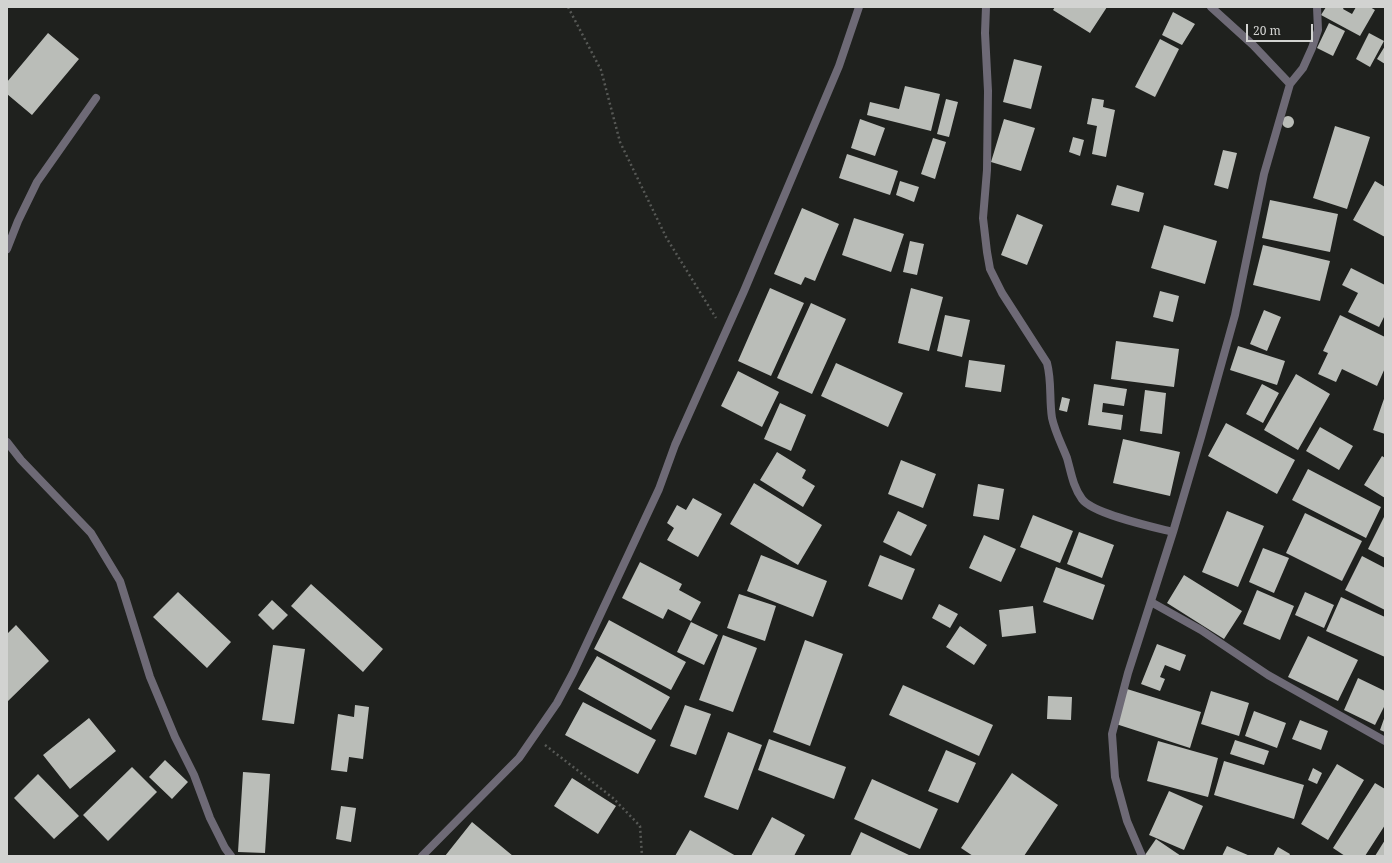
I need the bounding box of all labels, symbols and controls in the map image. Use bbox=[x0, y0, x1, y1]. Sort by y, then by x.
scale bar bbox=[1248, 16, 1315, 42]
text: 20 m bbox=[1253, 22, 1281, 39]

